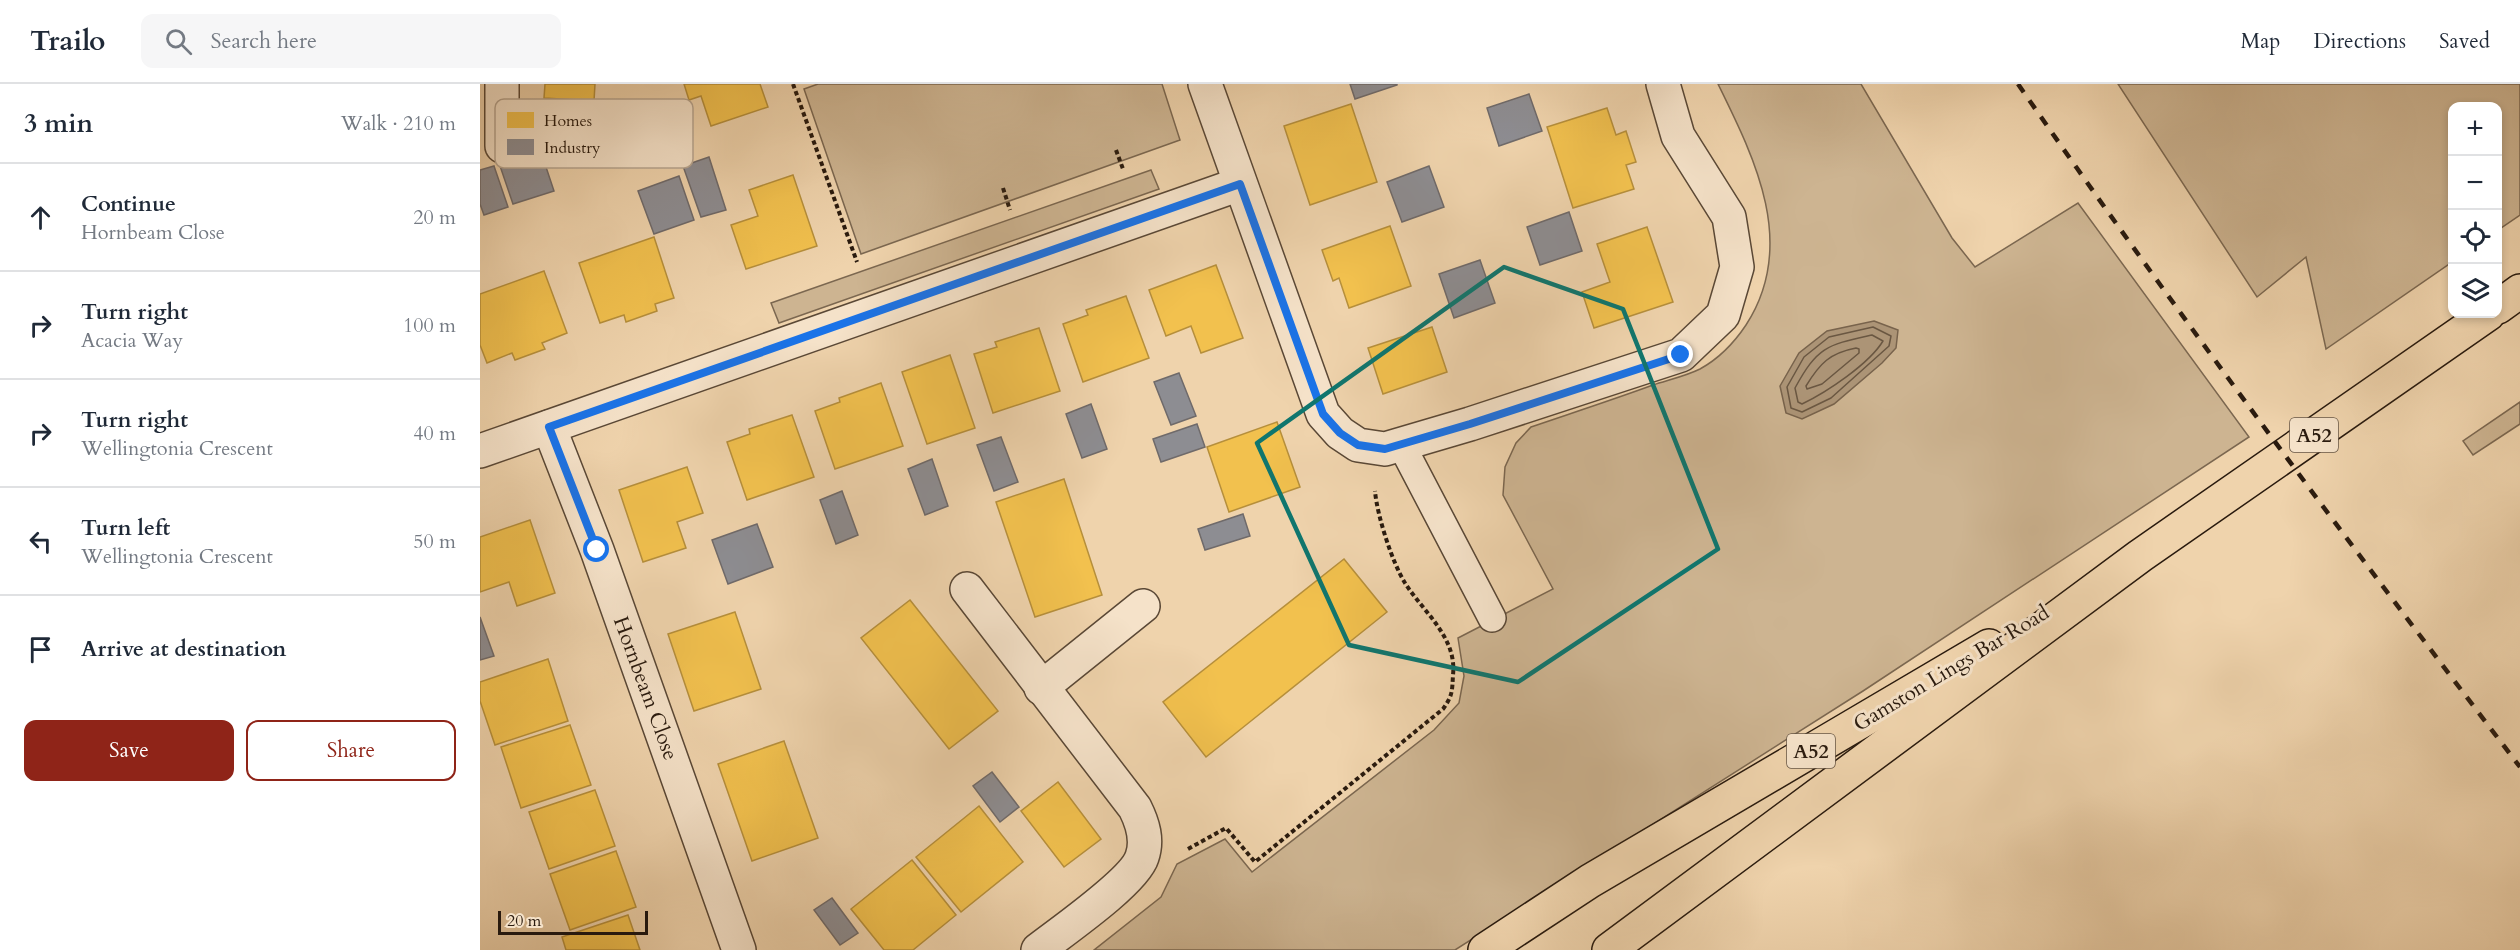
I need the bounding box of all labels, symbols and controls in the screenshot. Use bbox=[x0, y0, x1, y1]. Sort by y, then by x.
search box bbox=[141, 14, 561, 68]
text: Trailo bbox=[30, 22, 105, 60]
icon: search bbox=[162, 25, 195, 58]
text: Search here bbox=[210, 26, 317, 56]
text: Map bbox=[2240, 27, 2280, 56]
text: Directions bbox=[2313, 27, 2406, 56]
text: Saved bbox=[2439, 27, 2490, 56]
legend bbox=[495, 99, 693, 168]
map controls bbox=[2448, 102, 2502, 318]
button: + bbox=[2448, 102, 2502, 156]
text: 3 min bbox=[24, 106, 93, 141]
text: Walk · 210 m bbox=[341, 110, 456, 137]
text: Homes bbox=[544, 110, 592, 132]
text: Industry bbox=[544, 137, 601, 159]
button: − bbox=[2448, 156, 2502, 210]
text: Continue bbox=[81, 189, 176, 219]
icon: ahead bbox=[24, 201, 57, 234]
text: 20 m bbox=[413, 204, 456, 231]
button: locate bbox=[2448, 210, 2502, 264]
text: Hornbeam Close bbox=[81, 219, 225, 246]
button: layers bbox=[2448, 264, 2502, 318]
text: Turn right bbox=[81, 297, 188, 327]
icon: right bbox=[24, 309, 57, 342]
text: 100 m bbox=[403, 312, 456, 339]
text: Acacia Way bbox=[81, 327, 183, 354]
route end bbox=[1667, 341, 1693, 367]
text: Turn right bbox=[81, 405, 188, 435]
icon: right bbox=[24, 417, 57, 450]
road number: A52 bbox=[2290, 418, 2338, 452]
text: 40 m bbox=[413, 420, 456, 447]
text: Wellingtonia Crescent bbox=[81, 435, 273, 462]
text: Turn left bbox=[81, 513, 170, 543]
icon: left bbox=[24, 525, 57, 558]
text: 50 m bbox=[413, 528, 456, 555]
route start bbox=[583, 536, 609, 562]
text: Wellingtonia Crescent bbox=[81, 543, 273, 570]
street label: Gamston Lings Bar Road bbox=[1848, 598, 2055, 738]
street label: Hornbeam Close bbox=[606, 612, 685, 764]
icon: arrive bbox=[24, 633, 57, 666]
text: Arrive at destination bbox=[81, 634, 286, 664]
button: Save bbox=[24, 720, 234, 781]
button: Share bbox=[246, 720, 456, 781]
road number: A52 bbox=[1787, 734, 1835, 768]
scale bar bbox=[498, 908, 648, 936]
text: 20 m bbox=[507, 910, 541, 932]

